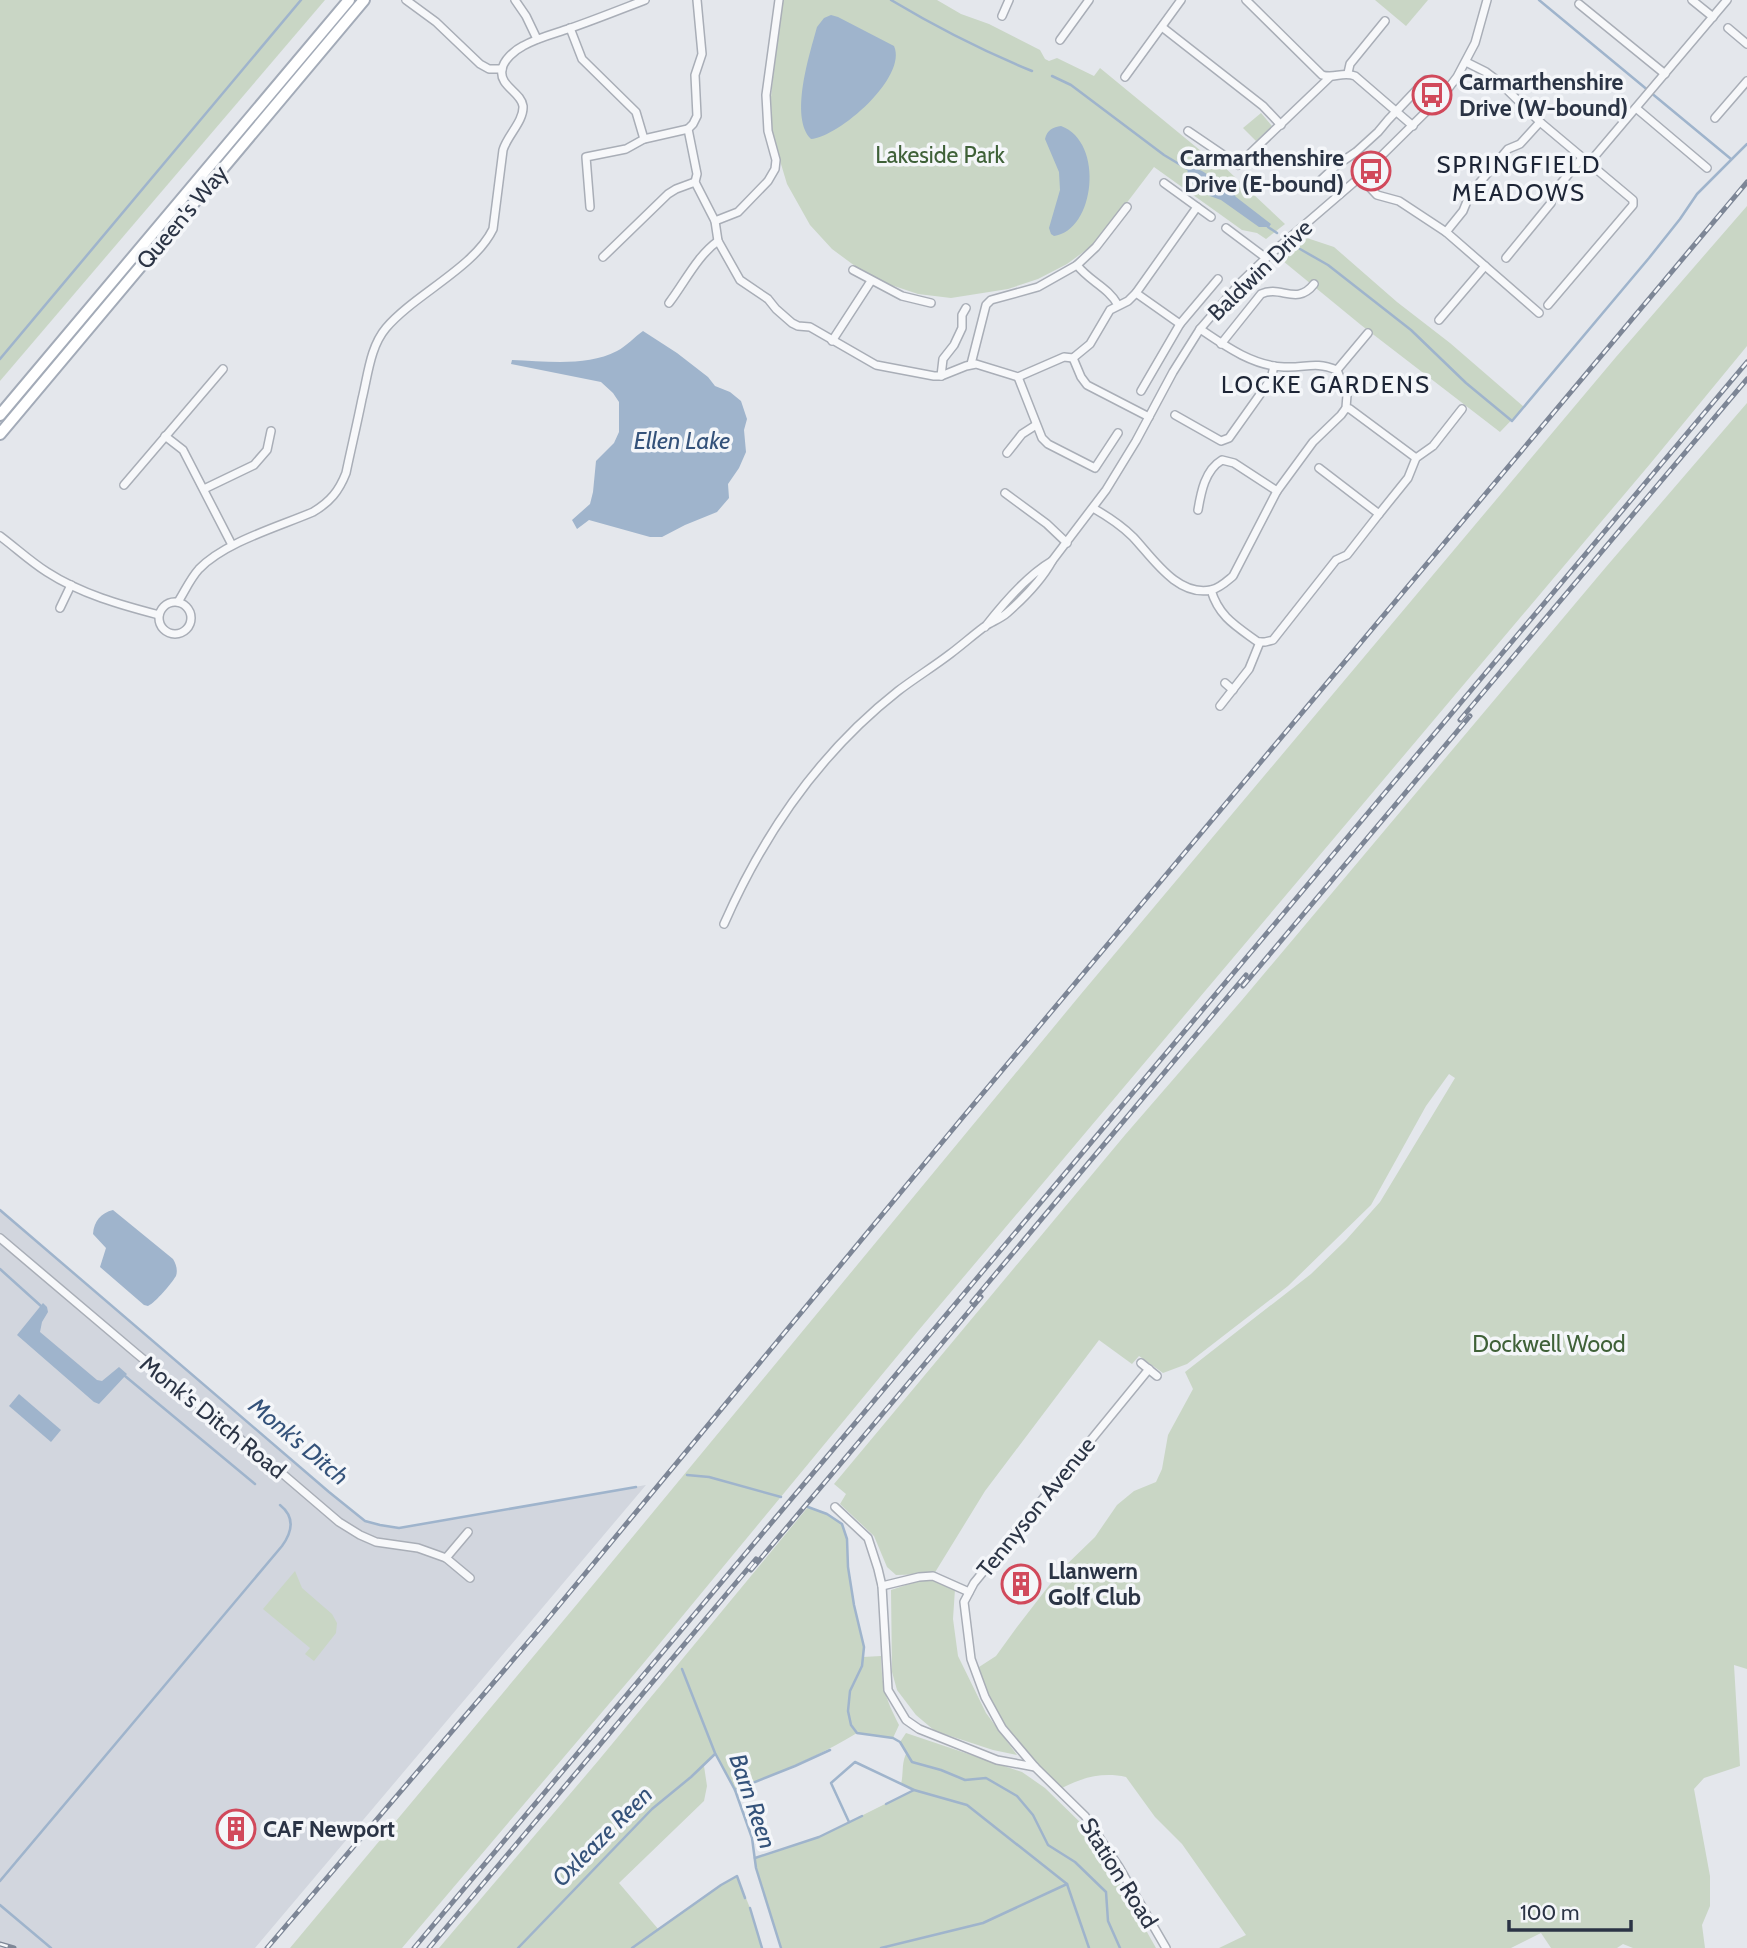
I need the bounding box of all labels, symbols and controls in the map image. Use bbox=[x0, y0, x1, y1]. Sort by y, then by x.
place label: Carmarthenshire Drive (W-bound) bbox=[1459, 68, 1628, 122]
bus stop icon: Carmarthenshire Drive (W-bound) bbox=[1411, 74, 1453, 116]
park label: Lakeside Park bbox=[875, 141, 1006, 169]
place label: Carmarthenshire Drive (E-bound) bbox=[1180, 144, 1344, 198]
bus stop icon: Carmarthenshire Drive (E-bound) bbox=[1350, 150, 1392, 192]
district label: SPRINGFIELD MEADOWS bbox=[1437, 150, 1601, 207]
street label: Queen's Way bbox=[130, 159, 234, 275]
street label: Baldwin Drive bbox=[1202, 213, 1318, 327]
district label: LOCKE GARDENS bbox=[1221, 370, 1431, 399]
water label: Ellen Lake bbox=[634, 426, 730, 455]
park label: Dockwell Wood bbox=[1472, 1330, 1626, 1358]
street label: Monk's Ditch Road bbox=[134, 1350, 292, 1484]
water label: Monk's Ditch bbox=[243, 1390, 355, 1491]
street label: Tennyson Avenue bbox=[971, 1431, 1101, 1583]
place label: Llanwern Golf Club bbox=[1048, 1557, 1141, 1611]
building icon: Llanwern Golf Club bbox=[1000, 1563, 1042, 1605]
water label: Barn Reen bbox=[723, 1750, 783, 1852]
water label: Oxleaze Reen bbox=[546, 1780, 658, 1892]
building icon: CAF Newport bbox=[215, 1808, 257, 1850]
street label: Station Road bbox=[1074, 1813, 1164, 1933]
place label: CAF Newport bbox=[263, 1815, 395, 1843]
scale bar bbox=[1509, 1888, 1632, 1932]
text: 100 m bbox=[1520, 1900, 1579, 1925]

